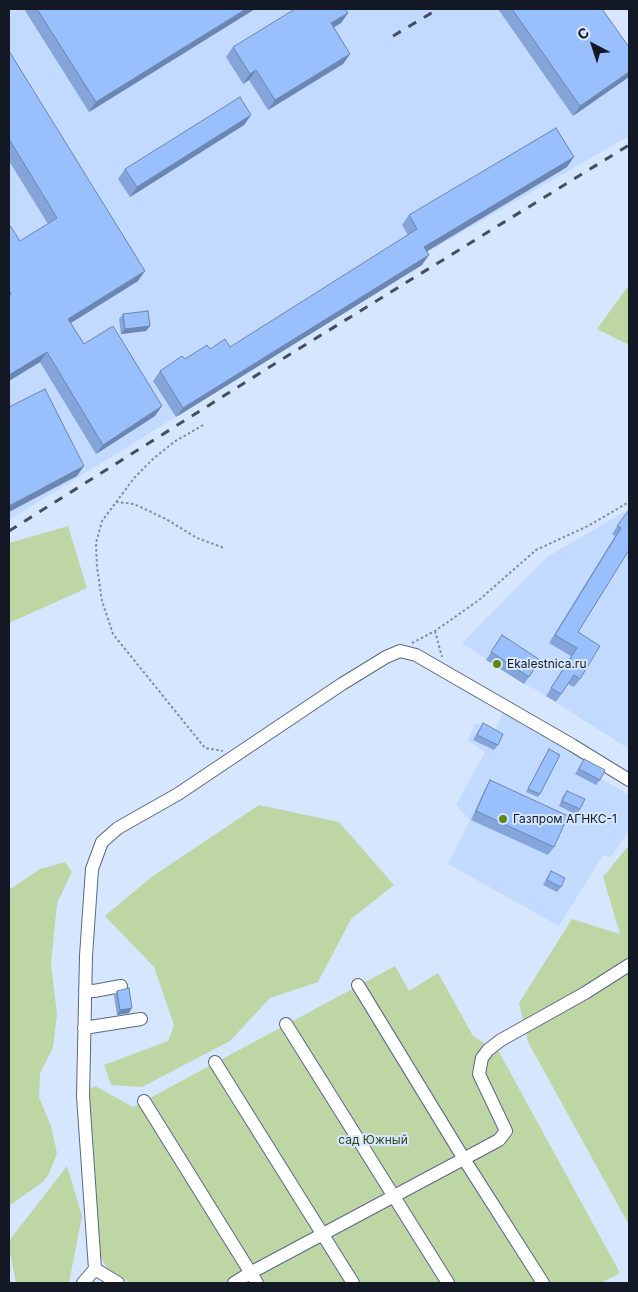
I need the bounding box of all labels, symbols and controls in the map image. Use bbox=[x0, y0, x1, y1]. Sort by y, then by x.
north arrow bbox=[568, 20, 618, 70]
text: С bbox=[574, 23, 592, 43]
place label: Ekalestnica.ru bbox=[507, 657, 586, 671]
marker: Ekalestnica.ru bbox=[491, 658, 503, 670]
place label: Газпром АГНКС-1 bbox=[513, 812, 617, 826]
marker: Газпром АГНКС-1 bbox=[497, 813, 509, 825]
park label: сад Южный bbox=[338, 1133, 408, 1147]

